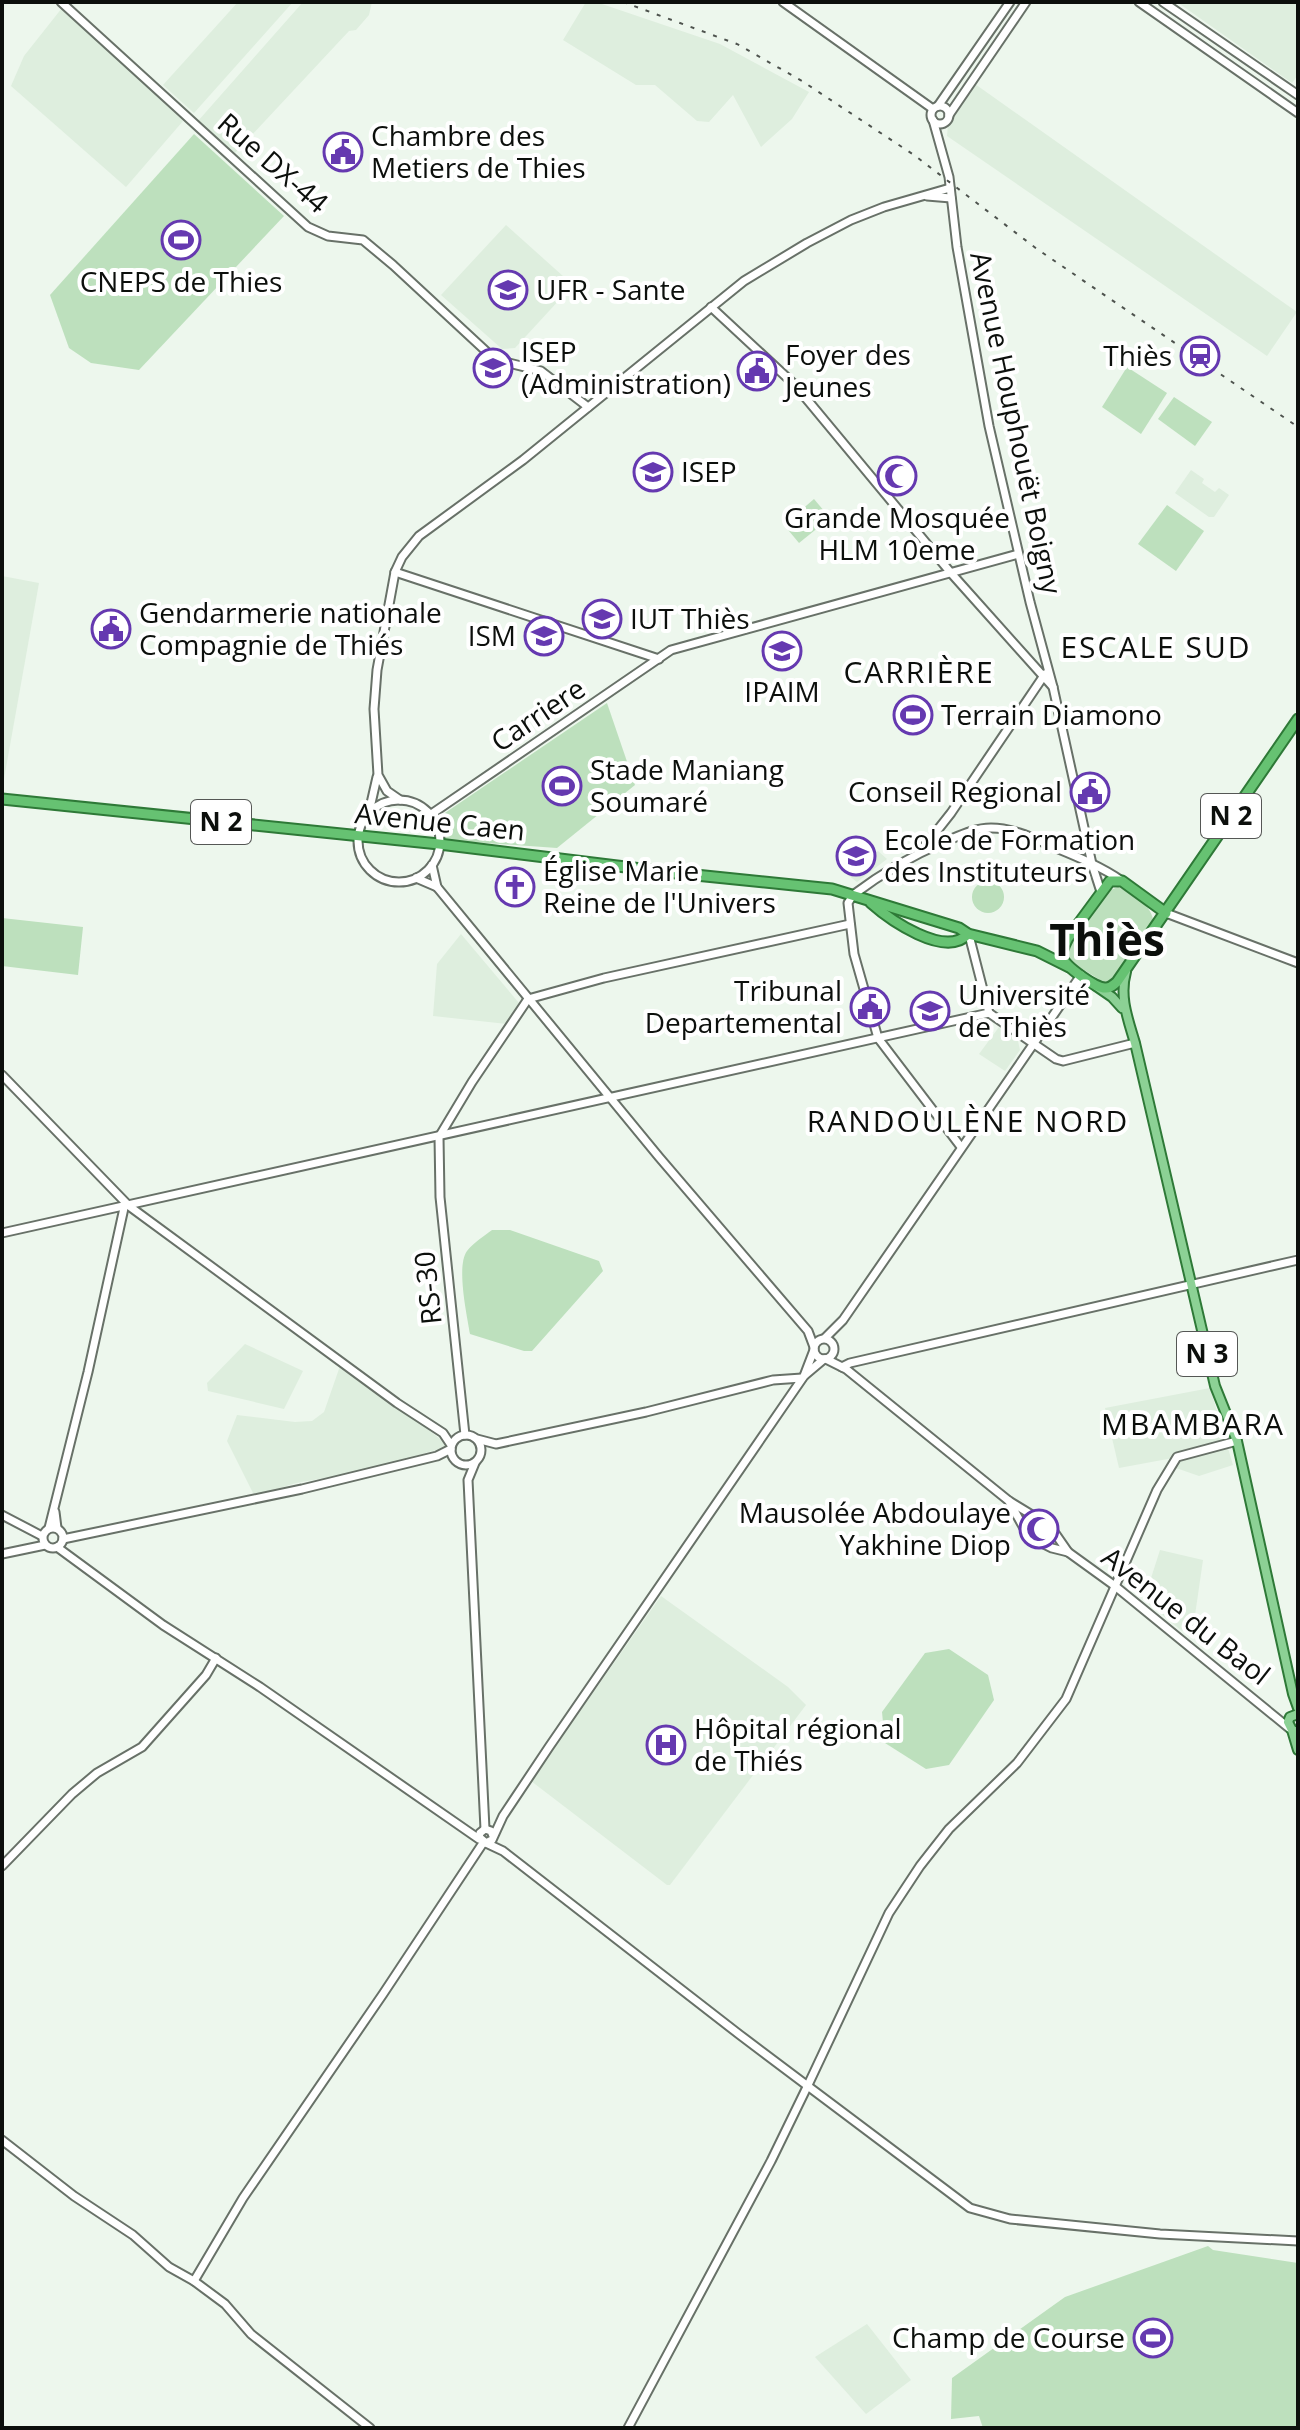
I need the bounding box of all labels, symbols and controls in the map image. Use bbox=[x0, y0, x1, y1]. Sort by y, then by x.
street label: Rue DX-44 bbox=[210, 104, 337, 221]
place label: Chambre des Metiers de Thies bbox=[371, 116, 586, 186]
public building icon: Chambre des Metiers de Thies bbox=[322, 131, 364, 173]
sports icon: CNEPS de Thies bbox=[160, 219, 202, 261]
street label: Avenue Houphouët Boigny bbox=[962, 248, 1072, 598]
place label: CNEPS de Thies bbox=[80, 262, 282, 300]
school or university icon: UFR - Sante bbox=[487, 269, 529, 311]
place label: UFR - Sante bbox=[536, 270, 686, 308]
place label: ISEP (Administration) bbox=[521, 332, 731, 402]
place label: Foyer des Jeunes bbox=[782, 335, 911, 405]
station icon: Thiès bbox=[1179, 335, 1221, 377]
place label: Thiès bbox=[1103, 336, 1172, 374]
school or university icon: ISEP (Administration) bbox=[472, 347, 514, 389]
public building icon: Foyer des Jeunes bbox=[736, 350, 778, 392]
school or university icon: ISEP bbox=[632, 451, 674, 493]
place label: ISEP bbox=[681, 452, 737, 490]
mosque icon: Grande Mosquée HLM 10eme bbox=[876, 455, 918, 497]
place label: Grande Mosquée HLM 10eme bbox=[784, 498, 1010, 568]
place label: Gendarmerie nationale Compagnie de Thiés bbox=[139, 593, 442, 663]
school or university icon: IUT Thiès bbox=[581, 598, 623, 640]
place label: IUT Thiès bbox=[630, 599, 750, 637]
public building icon: Gendarmerie nationale Compagnie de Thiés bbox=[90, 608, 132, 650]
school or university icon: ISM bbox=[523, 615, 565, 657]
place label: ISM bbox=[468, 616, 516, 654]
district label: ESCALE SUD bbox=[1060, 626, 1252, 667]
school or university icon: IPAIM bbox=[761, 630, 803, 672]
district label: CARRIÈRE bbox=[843, 651, 995, 692]
street label: Carriere bbox=[483, 669, 592, 760]
place label: IPAIM bbox=[744, 672, 820, 710]
sports icon: Terrain Diamono bbox=[892, 694, 934, 736]
place label: Terrain Diamono bbox=[941, 695, 1162, 733]
place label: Stade Maniang Soumaré bbox=[590, 750, 784, 820]
sports icon: Stade Maniang Soumaré bbox=[541, 765, 583, 807]
public building icon: Conseil Regional bbox=[1069, 771, 1111, 813]
place label: Conseil Regional bbox=[848, 772, 1062, 810]
street label: Avenue Caen bbox=[353, 793, 527, 849]
road number: N 2 bbox=[1201, 794, 1261, 838]
road number: N 2 bbox=[191, 800, 251, 844]
place label: Ecole de Formation des Instituteurs bbox=[884, 820, 1135, 890]
school or university icon: Ecole de Formation des Instituteurs bbox=[835, 835, 877, 877]
place label: Église Marie Reine de l'Univers bbox=[543, 851, 776, 921]
church icon: Église Marie Reine de l'Univers bbox=[494, 866, 536, 908]
district label: Thiès bbox=[1049, 909, 1165, 969]
place label: Tribunal Departemental bbox=[645, 971, 842, 1041]
place label: Université de Thiès bbox=[958, 975, 1090, 1045]
public building icon: Tribunal Departemental bbox=[849, 986, 891, 1028]
school or university icon: Université de Thiès bbox=[909, 990, 951, 1032]
district label: RANDOULÈNE NORD bbox=[807, 1100, 1129, 1141]
street label: RS-30 bbox=[404, 1249, 450, 1327]
road number: N 3 bbox=[1177, 1332, 1237, 1376]
district label: MBAMBARA bbox=[1101, 1403, 1285, 1444]
place label: Mausolée Abdoulaye Yakhine Diop bbox=[739, 1493, 1011, 1563]
mosque icon: Mausolée Abdoulaye Yakhine Diop bbox=[1018, 1508, 1060, 1550]
street label: Avenue du Baol bbox=[1095, 1537, 1279, 1693]
place label: Hôpital régional de Thiés bbox=[694, 1709, 902, 1779]
hospital icon: Hôpital régional de Thiés bbox=[645, 1724, 687, 1766]
sports icon: Champ de Course bbox=[1132, 2317, 1174, 2359]
place label: Champ de Course bbox=[892, 2318, 1125, 2356]

